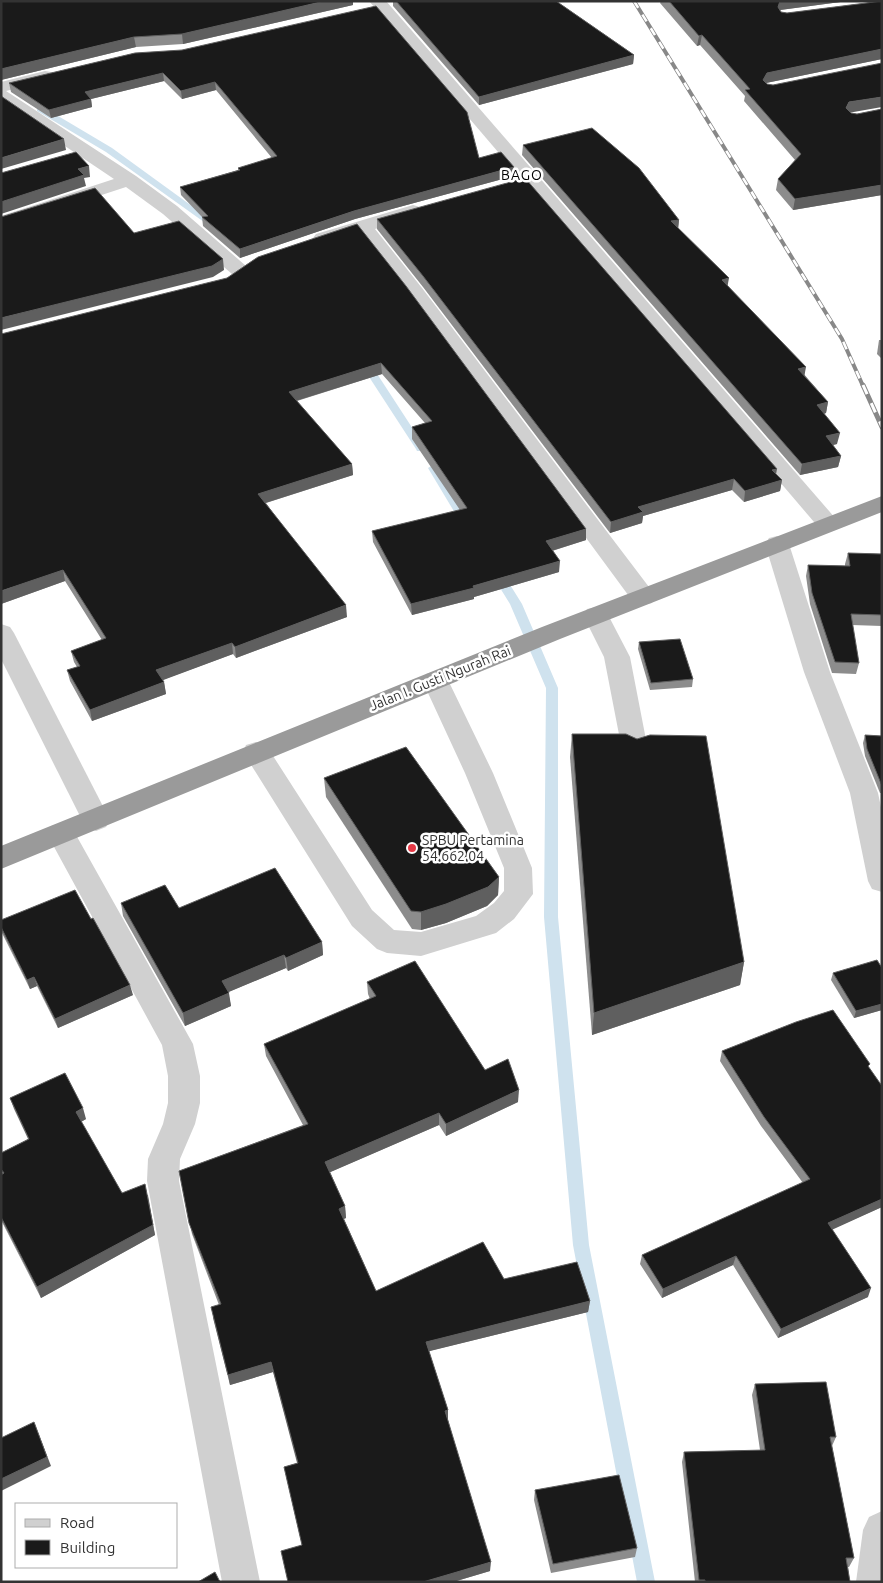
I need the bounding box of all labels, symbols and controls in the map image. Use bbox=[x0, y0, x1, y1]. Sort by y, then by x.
district label: BAGO bbox=[501, 167, 543, 183]
street label: Jalan I. Gusti Ngurah Rai bbox=[367, 642, 513, 714]
place label: SPBU Pertamina 54.662.04 bbox=[422, 832, 524, 864]
marker: SPBU Pertamina 54.662.04 bbox=[406, 842, 418, 854]
legend bbox=[15, 1503, 178, 1568]
text: Road bbox=[60, 1514, 95, 1531]
text: Building bbox=[60, 1539, 115, 1556]

